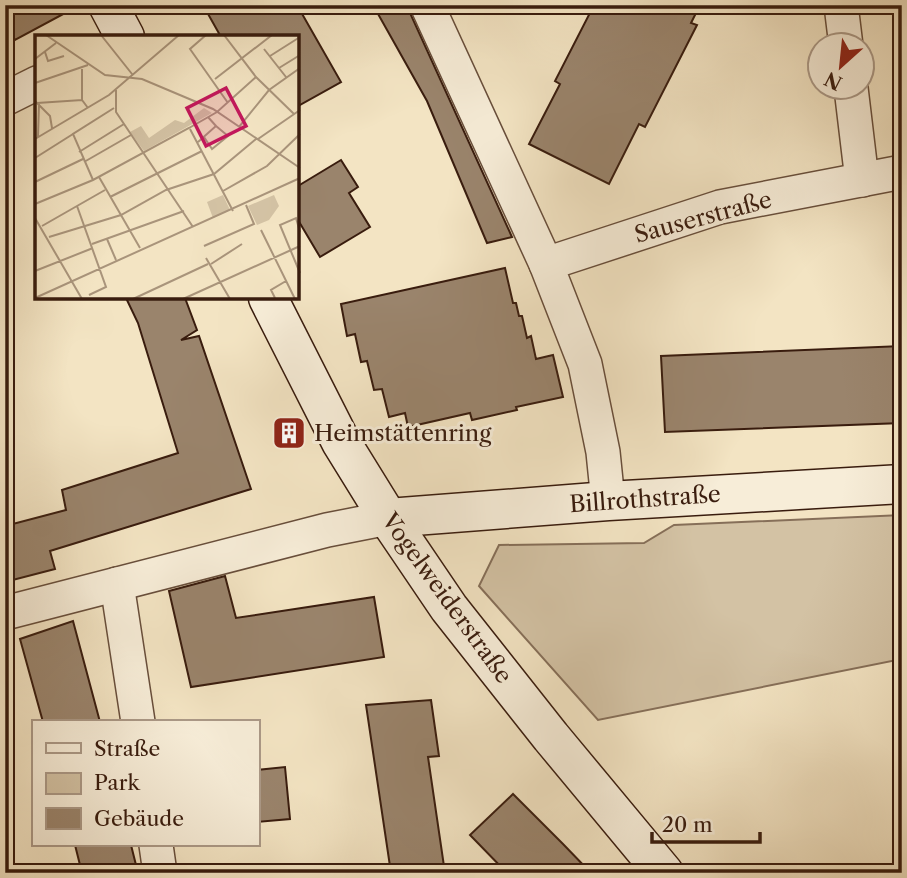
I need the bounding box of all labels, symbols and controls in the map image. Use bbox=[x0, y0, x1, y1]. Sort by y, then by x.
north arrow bbox=[806, 32, 876, 102]
inset map bbox=[35, 35, 299, 299]
text: N bbox=[821, 67, 846, 95]
street label: Sauserstraße bbox=[631, 185, 775, 249]
building icon: Heimstättenring bbox=[270, 414, 308, 452]
place label: Heimstättenring bbox=[314, 419, 492, 447]
street label: Billrothstraße bbox=[569, 480, 721, 518]
street label: Vogelweiderstraße bbox=[375, 507, 518, 689]
legend bbox=[32, 720, 259, 846]
text: Straße bbox=[94, 736, 160, 761]
text: Park bbox=[94, 770, 140, 795]
scale bar bbox=[652, 801, 760, 845]
text: Gebäude bbox=[94, 806, 184, 831]
text: 20 m bbox=[662, 812, 713, 837]

